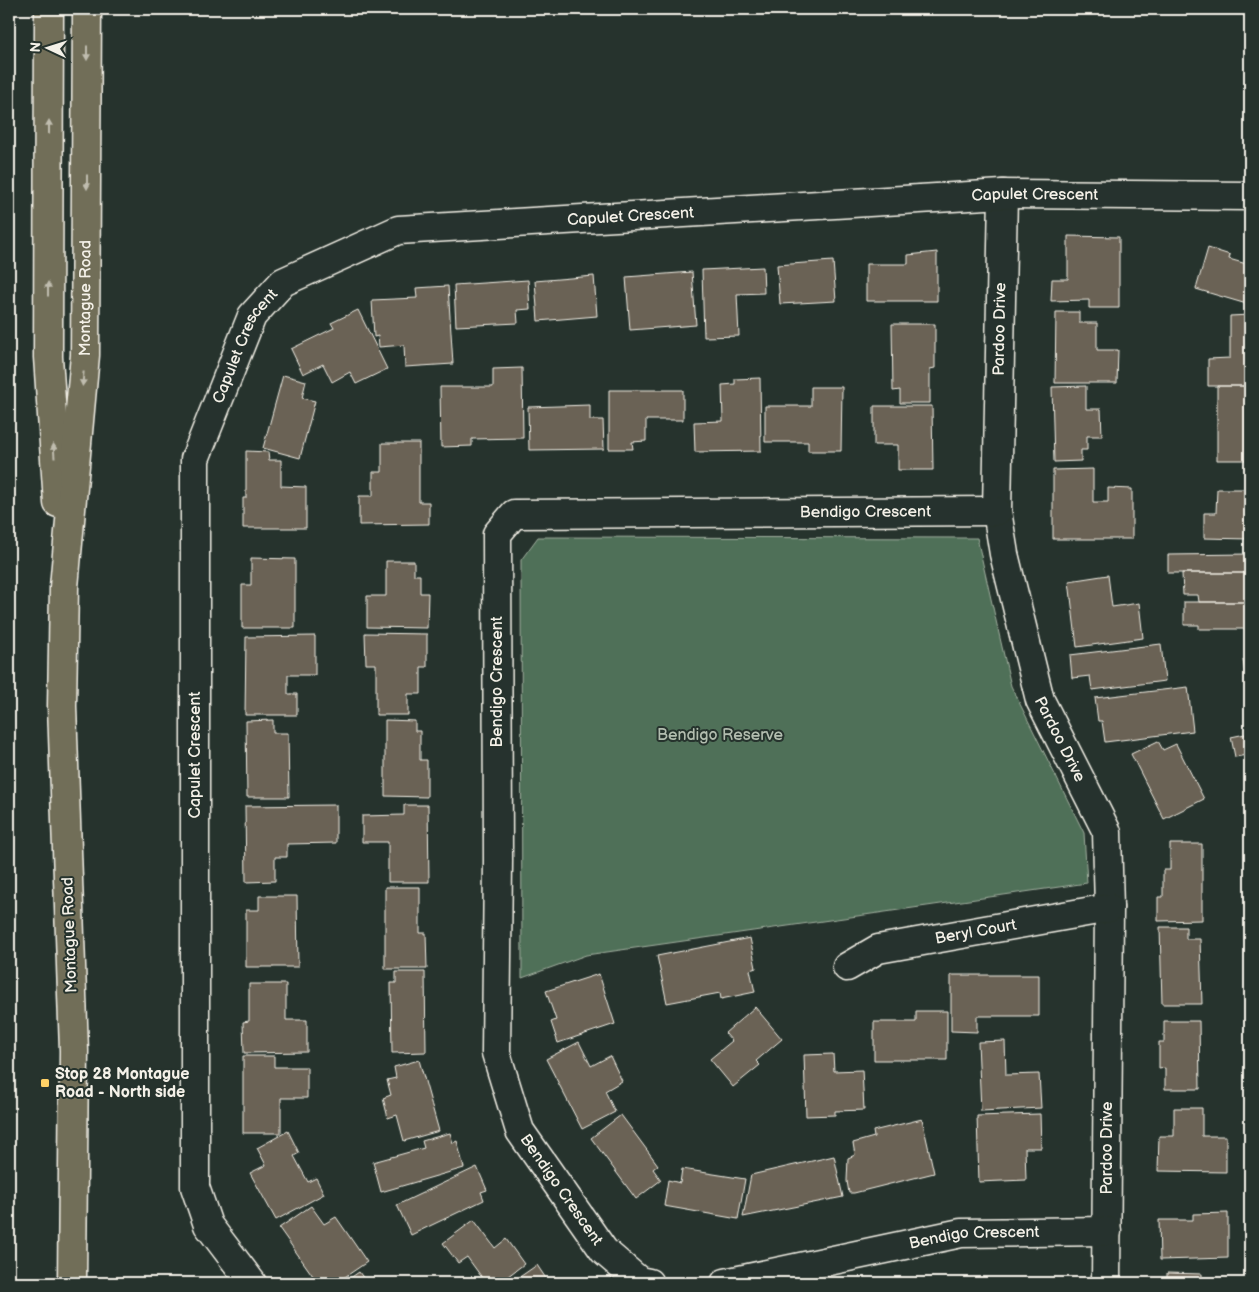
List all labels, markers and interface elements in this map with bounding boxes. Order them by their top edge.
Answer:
north arrow [22,22,72,72]
text: N [27,41,44,53]
one-way arrow [83,46,91,62]
one-way arrow [45,118,53,134]
one-way arrow [82,174,90,190]
street label: Capulet Crescent [971,184,1098,205]
street label: Capulet Crescent [567,203,694,229]
street label: Montague Road [75,240,95,356]
one-way arrow [44,281,52,297]
street label: Pardoo Drive [990,282,1010,376]
street label: Capulet Crescent [209,285,282,406]
one-way arrow [79,371,87,387]
one-way arrow [50,443,58,459]
street label: Bendigo Crescent [800,502,931,522]
street label: Bendigo Crescent [488,616,507,748]
street label: Capulet Crescent [186,692,205,818]
street label: Pardoo Drive [1030,693,1090,786]
park label: Bendigo Reserve [657,726,784,745]
street label: Montague Road [58,877,82,993]
street label: Beryl Court [933,915,1018,948]
place label: Stop 28 Montague Road - North side [55,1065,189,1102]
marker: Stop 28 Montague Road - North side [39,1077,51,1089]
street label: Pardoo Drive [1098,1101,1117,1195]
street label: Bendigo Crescent [516,1131,606,1249]
street label: Bendigo Crescent [907,1222,1040,1253]

